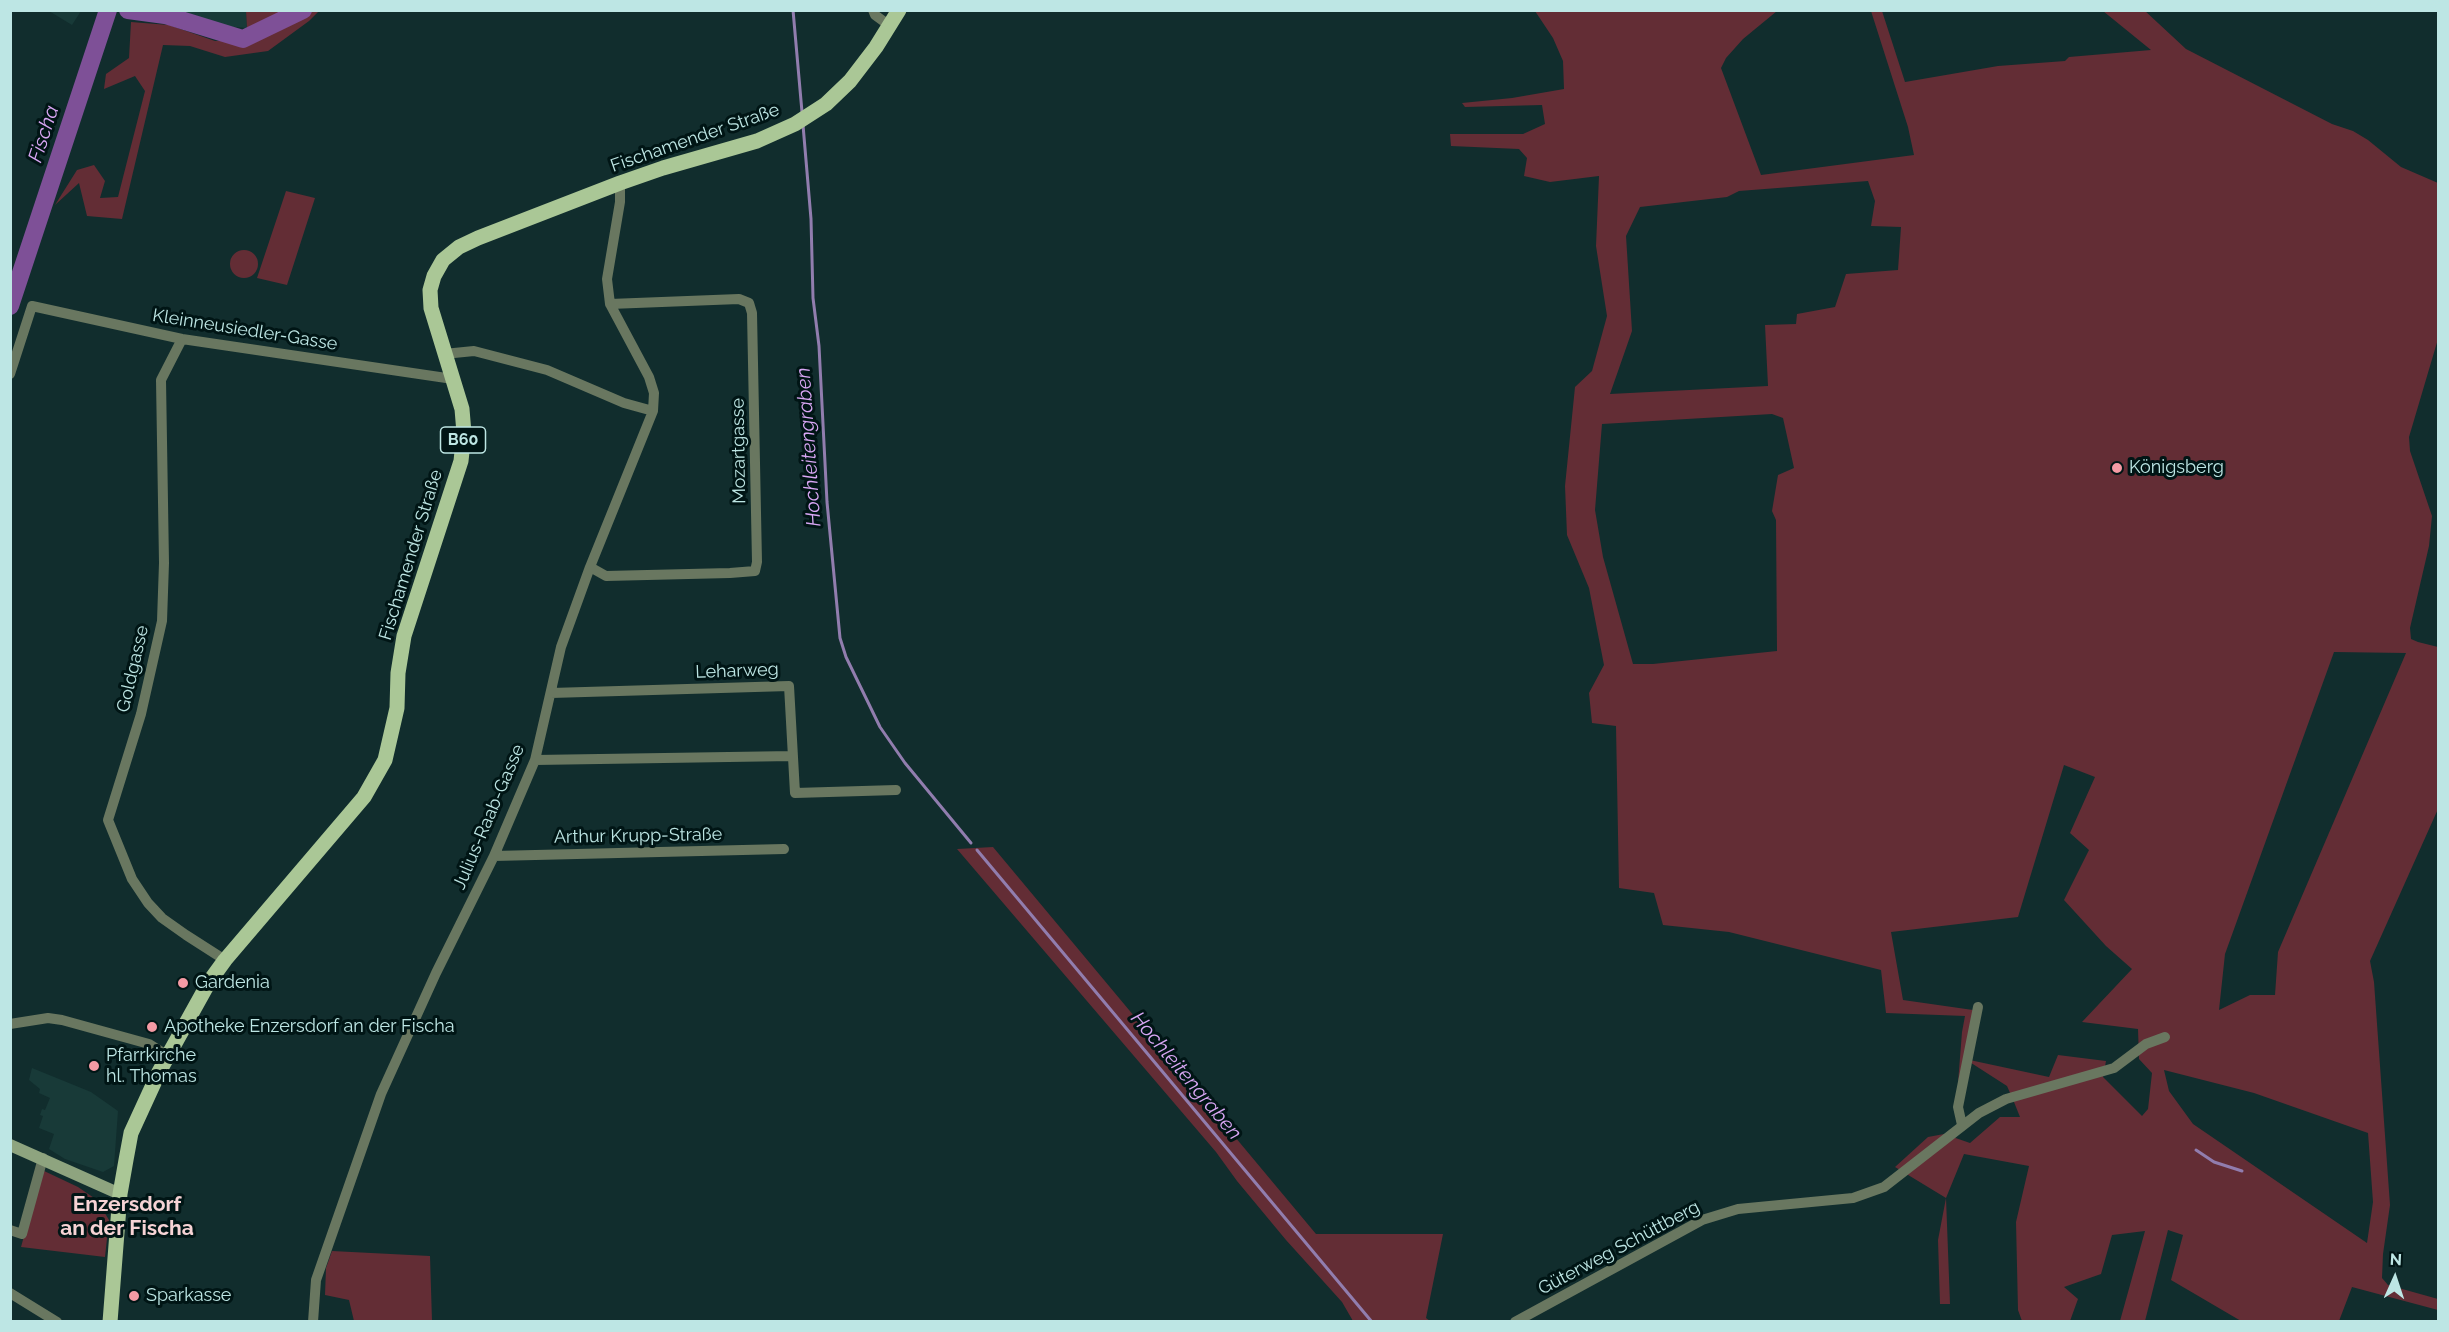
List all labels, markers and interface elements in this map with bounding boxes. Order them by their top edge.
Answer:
street label: Fischamender Straße [608,99,782,177]
water label: Fischa [24,102,64,166]
street label: Kleinneusiedler-Gasse [151,305,339,355]
water label: Hochleitengraben [791,367,827,527]
street label: Mozartgasse [727,398,751,504]
road number: B60 [440,427,486,453]
place label: Königsberg [2129,457,2224,479]
marker: Königsberg [2110,461,2124,475]
street label: Fischamender Straße [375,467,447,643]
street label: Goldgasse [113,623,153,715]
street label: Leharweg [695,659,779,683]
street label: Julius-Raab-Gasse [449,741,529,893]
street label: Arthur Krupp-Straße [554,824,722,848]
place label: Gardenia [195,972,270,994]
marker: Gardenia [176,976,190,990]
water label: Hochleitengraben [1126,1007,1246,1145]
place label: Apotheke Enzersdorf an der Fischa [164,1016,454,1038]
marker: Apotheke Enzersdorf an der Fischa [145,1020,159,1034]
place label: Pfarrkirche hl. Thomas [106,1045,197,1088]
marker: Pfarrkirche hl. Thomas [87,1059,101,1073]
district label: Enzersdorf an der Fischa [60,1192,194,1242]
street label: Güterweg Schüttberg [1535,1196,1703,1300]
north arrow [2365,1248,2425,1308]
text: N [2389,1250,2403,1269]
place label: Sparkasse [146,1285,231,1307]
marker: Sparkasse [127,1289,141,1303]

